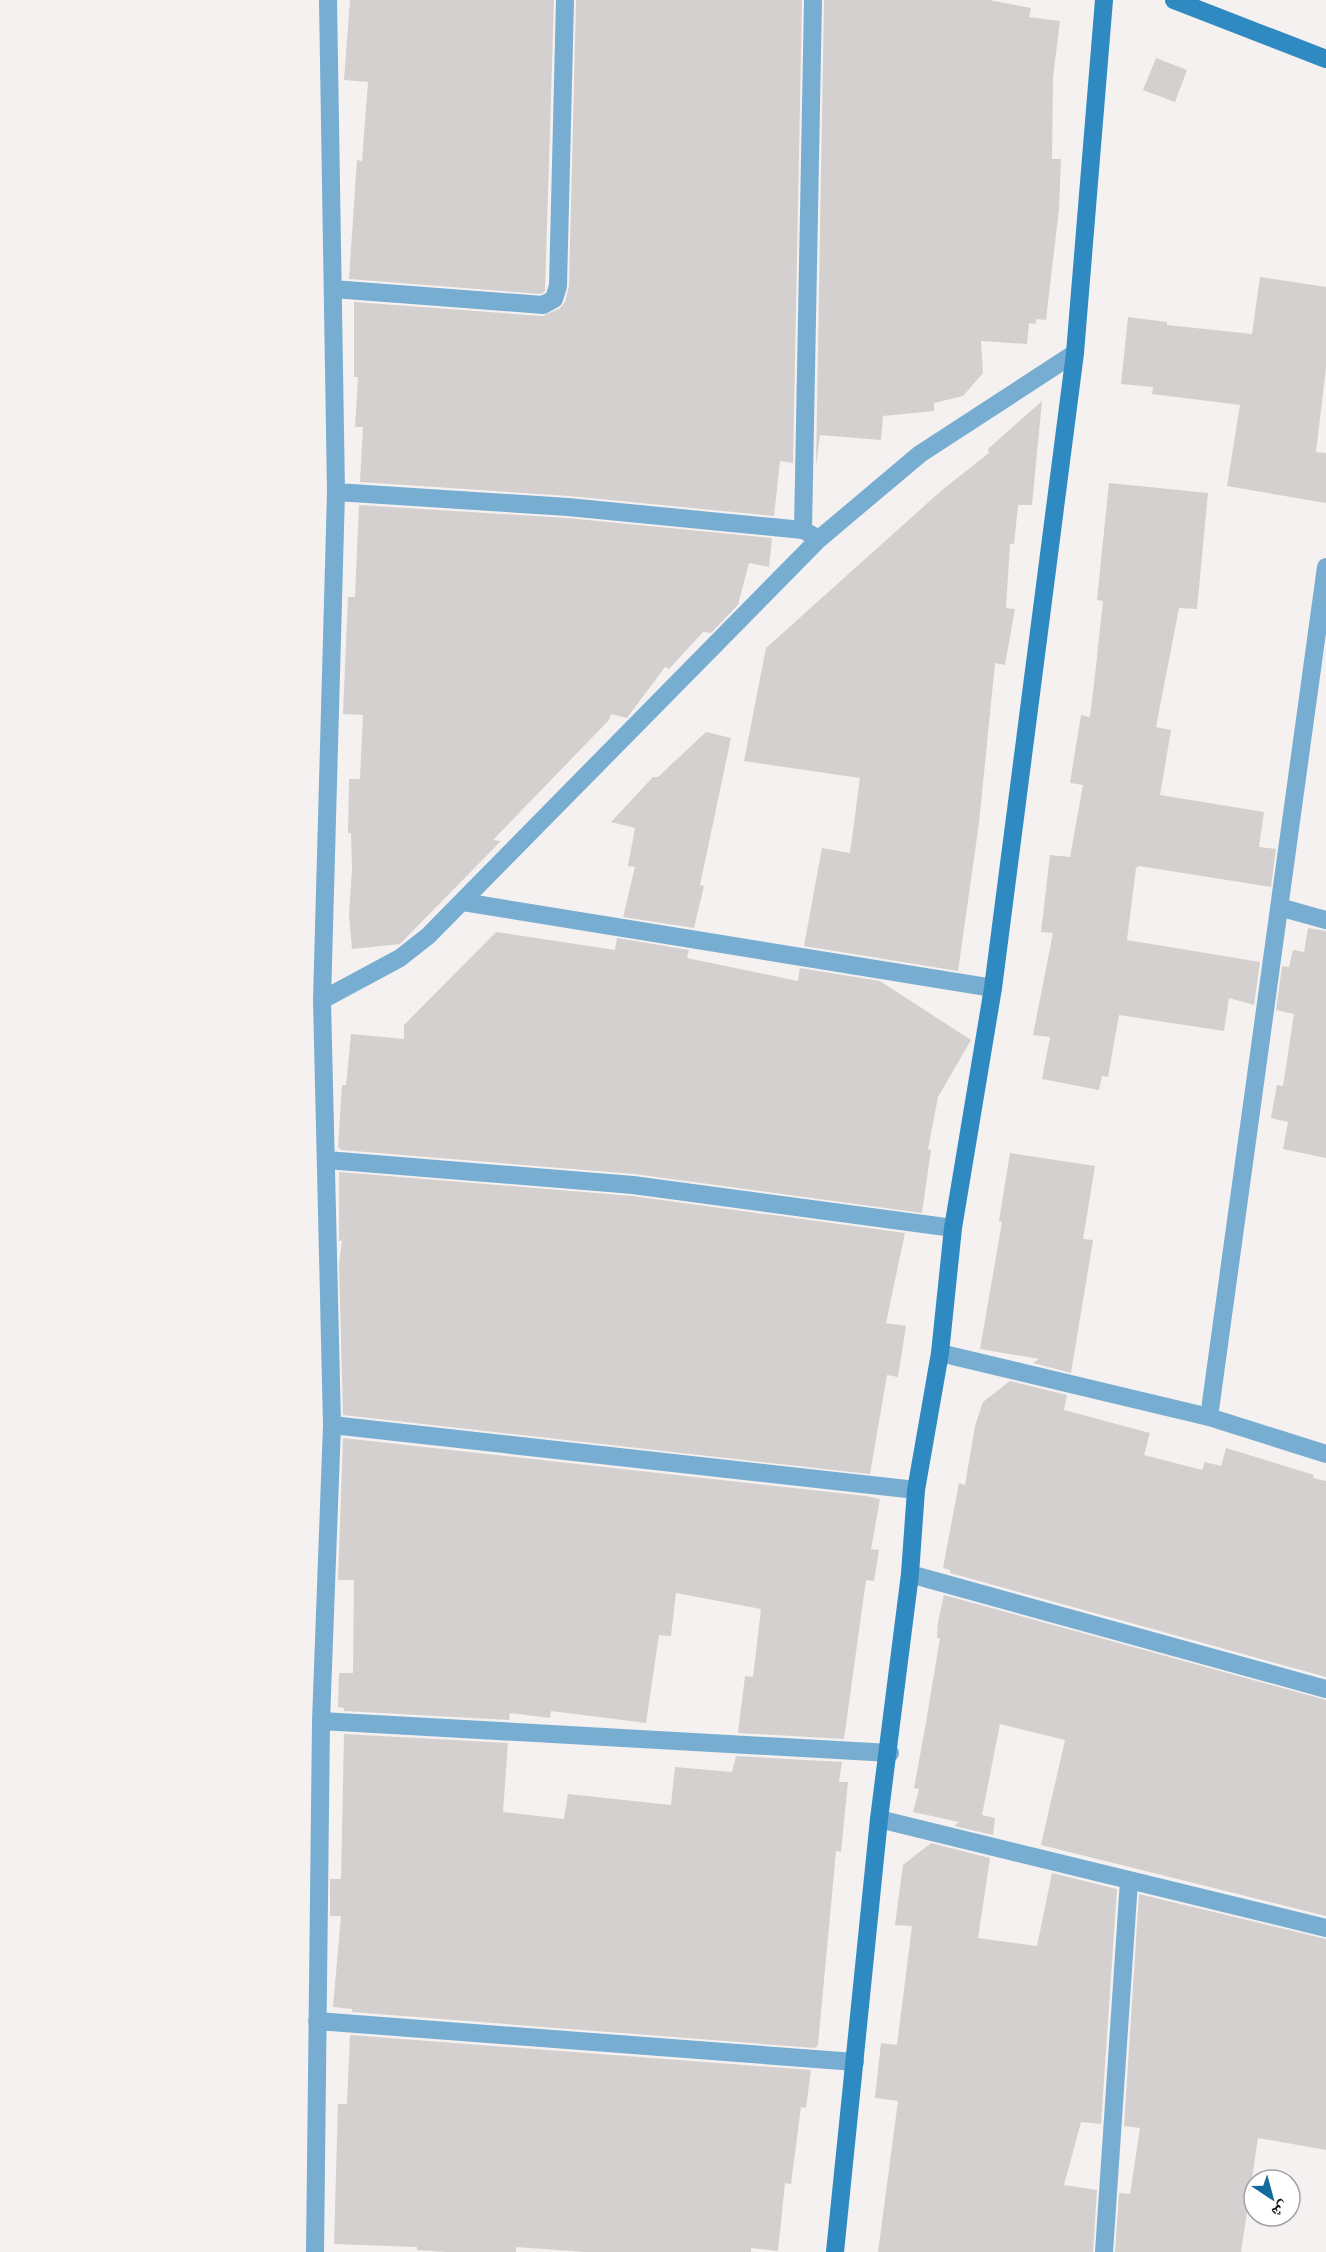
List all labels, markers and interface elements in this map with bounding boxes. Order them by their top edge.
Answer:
north arrow [1242,2168,1302,2228]
text: ش [1268,2197,1293,2222]

